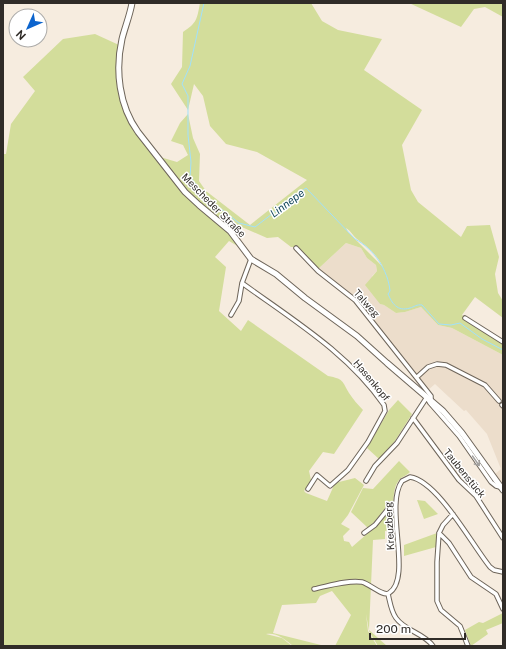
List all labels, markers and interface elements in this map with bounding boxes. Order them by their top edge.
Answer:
north arrow [8,8,48,48]
text: N [14,28,28,42]
street label: Mescheder Straße [180,171,249,240]
water label: Linnepe [268,186,306,220]
street label: Talweg [351,287,383,319]
street label: Hasenkopf [351,357,393,403]
street label: Taubenstück [442,446,489,500]
one-way arrow [472,455,480,466]
street label: Kreuzberg [382,501,396,551]
scale bar [370,615,465,641]
text: 200 m [376,622,411,636]

